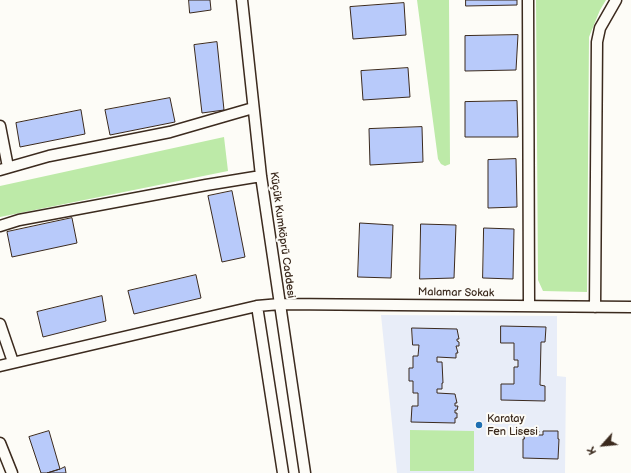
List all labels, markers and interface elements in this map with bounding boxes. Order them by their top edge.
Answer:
street label: Küçük Kumköprü Caddesi [267,171,297,299]
street label: Malamar Sokak [418,286,494,300]
place label: Karatay Fen Lisesi [487,412,538,438]
marker: Karatay Fen Lisesi [474,420,484,430]
north arrow [583,425,623,465]
text: K [584,444,599,457]

